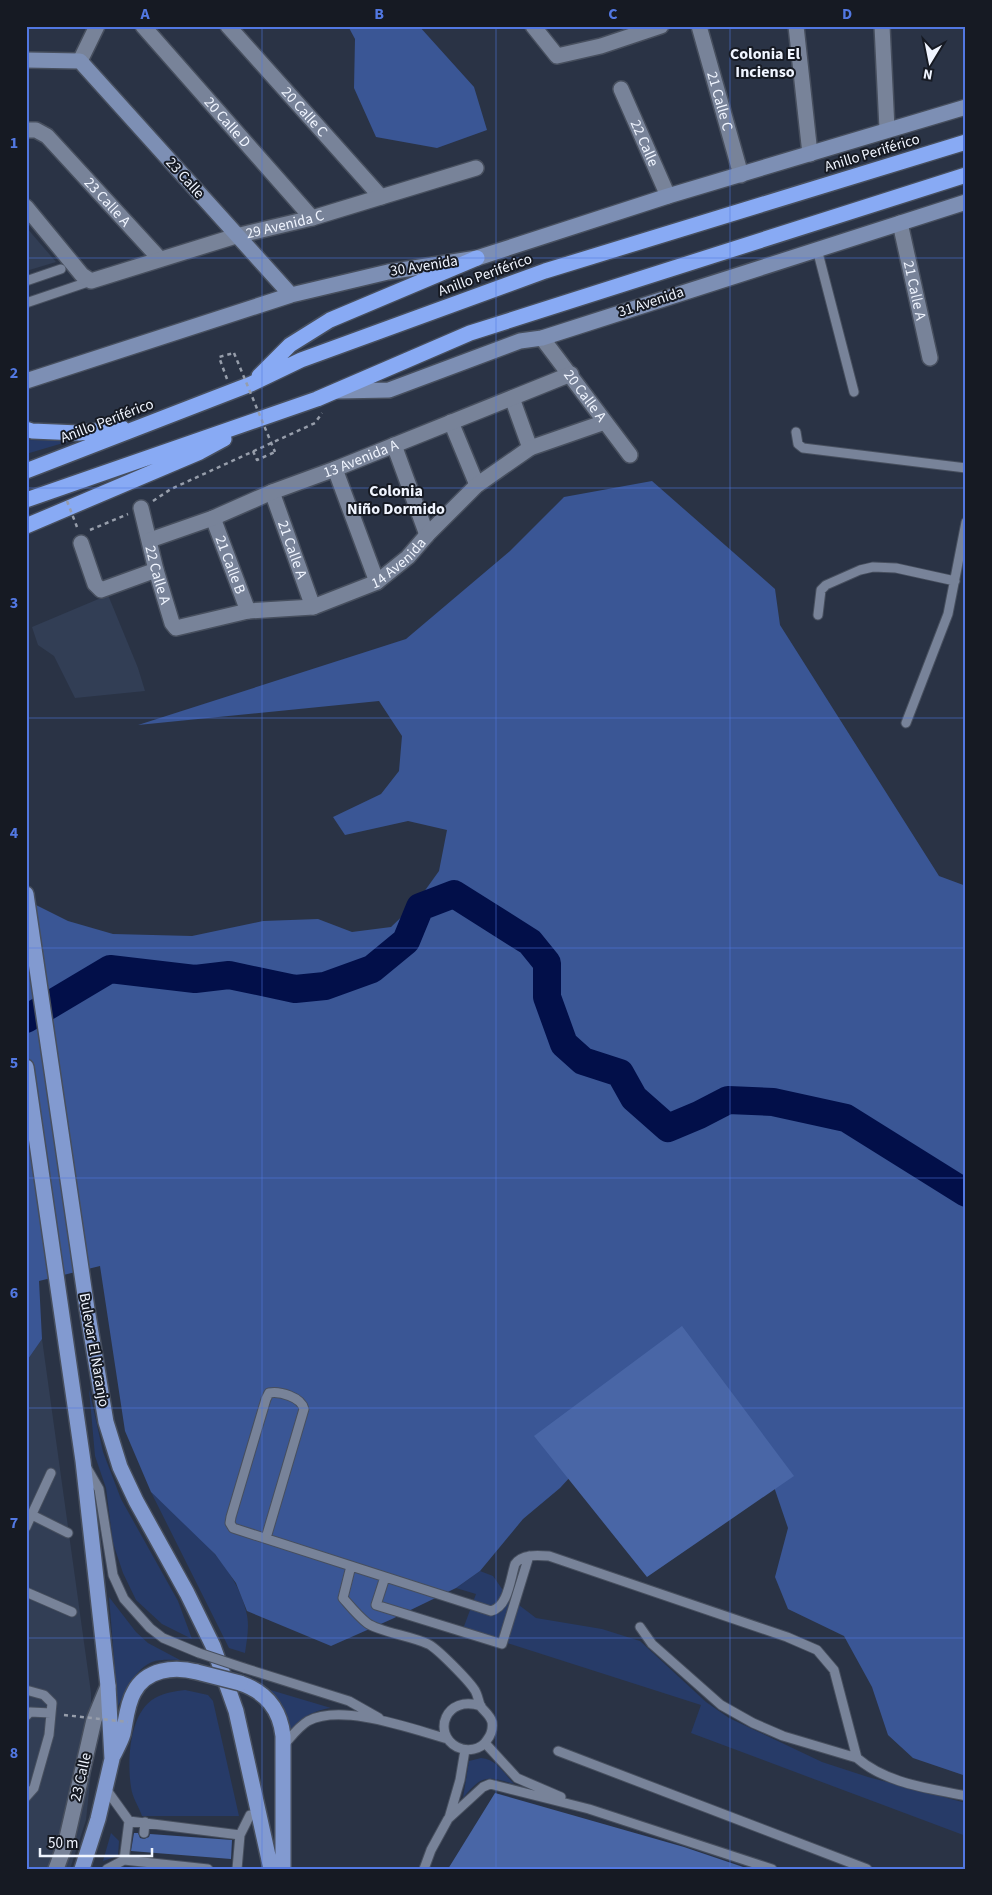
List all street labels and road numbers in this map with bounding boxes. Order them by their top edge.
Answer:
street label: 21 Calle C [702,69,739,134]
street label: 20 Calle C [277,82,333,142]
street label: 20 Calle D [199,92,256,152]
street label: 22 Calle [625,116,664,170]
street label: Anillo Periférico [822,129,922,177]
street label: 23 Calle [161,153,209,203]
street label: 23 Calle A [79,173,136,232]
street label: 29 Avenida C [244,204,327,244]
street label: Anillo Periférico [435,248,535,302]
street label: 30 Avenida [389,250,459,282]
street label: 21 Calle A [898,259,932,323]
street label: 31 Avenida [615,281,687,323]
street label: 20 Calle A [559,365,612,427]
street label: Anillo Periférico [57,394,157,448]
street label: 13 Avenida A [320,434,402,483]
street label: 21 Calle A [272,517,313,582]
street label: 21 Calle B [210,533,251,597]
street label: 14 Avenida [368,533,431,594]
street label: 22 Calle A [140,543,177,608]
street label: Bulevar El Naranjo [74,1291,114,1409]
street label: 23 Calle [65,1751,97,1803]

